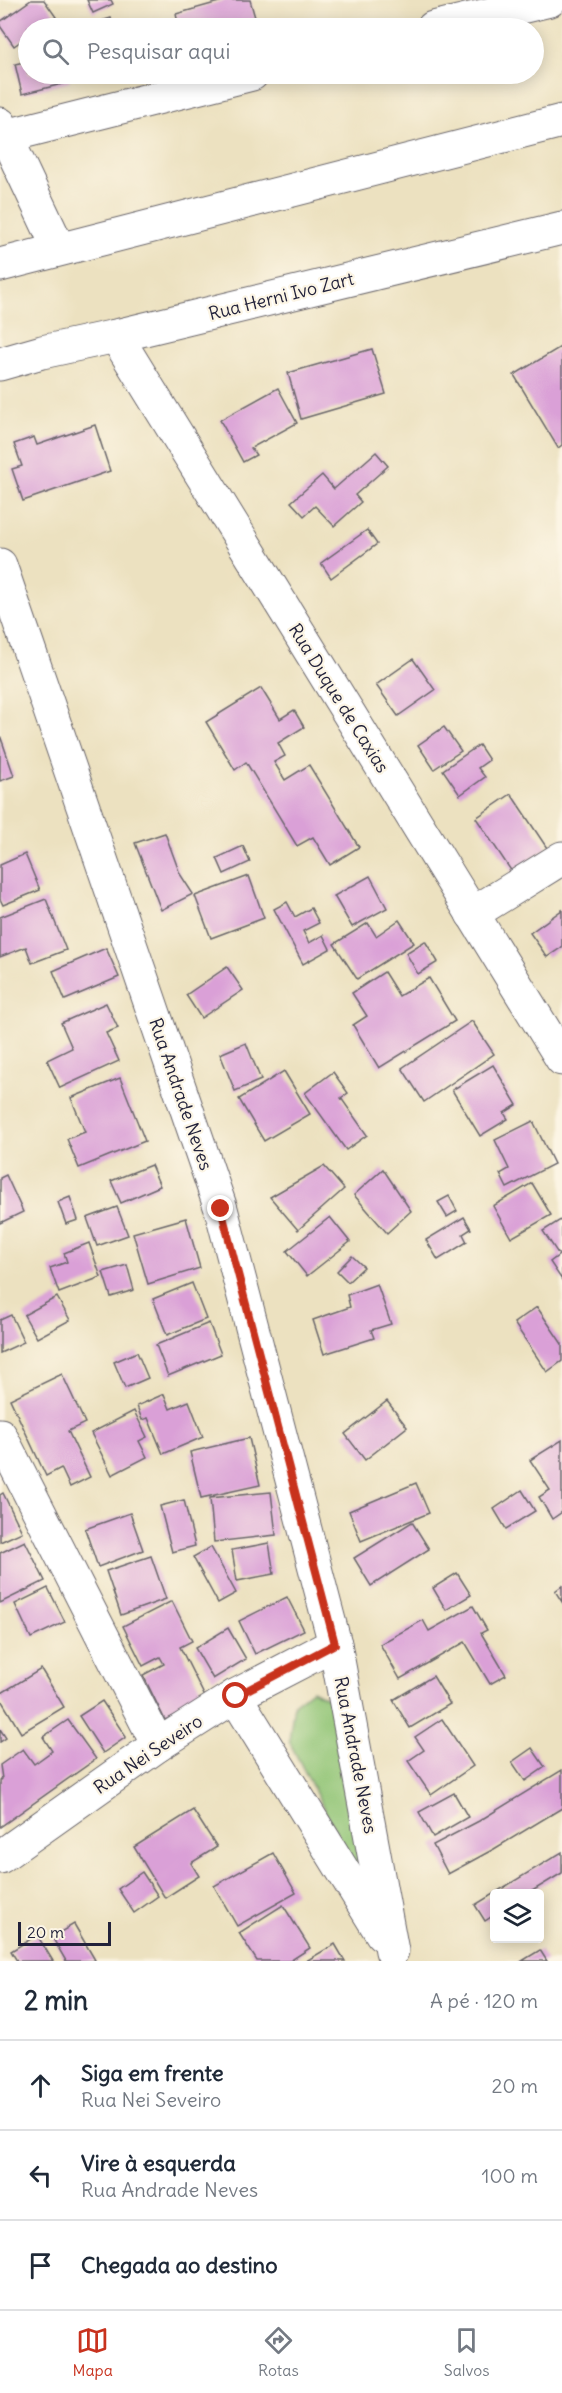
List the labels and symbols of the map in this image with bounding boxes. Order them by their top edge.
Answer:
street label: Rua Herni Ivo Zart [206,267,356,325]
street label: Rua Duque de Caxias [284,619,394,777]
street label: Rua Andrade Neves [144,1015,218,1173]
route end [207,1195,233,1221]
street label: Rua Andrade Neves [330,1675,382,1835]
route start [222,1682,248,1708]
street label: Rua Nei Seveiro [89,1709,207,1799]
scale bar [18,1919,111,1946]

